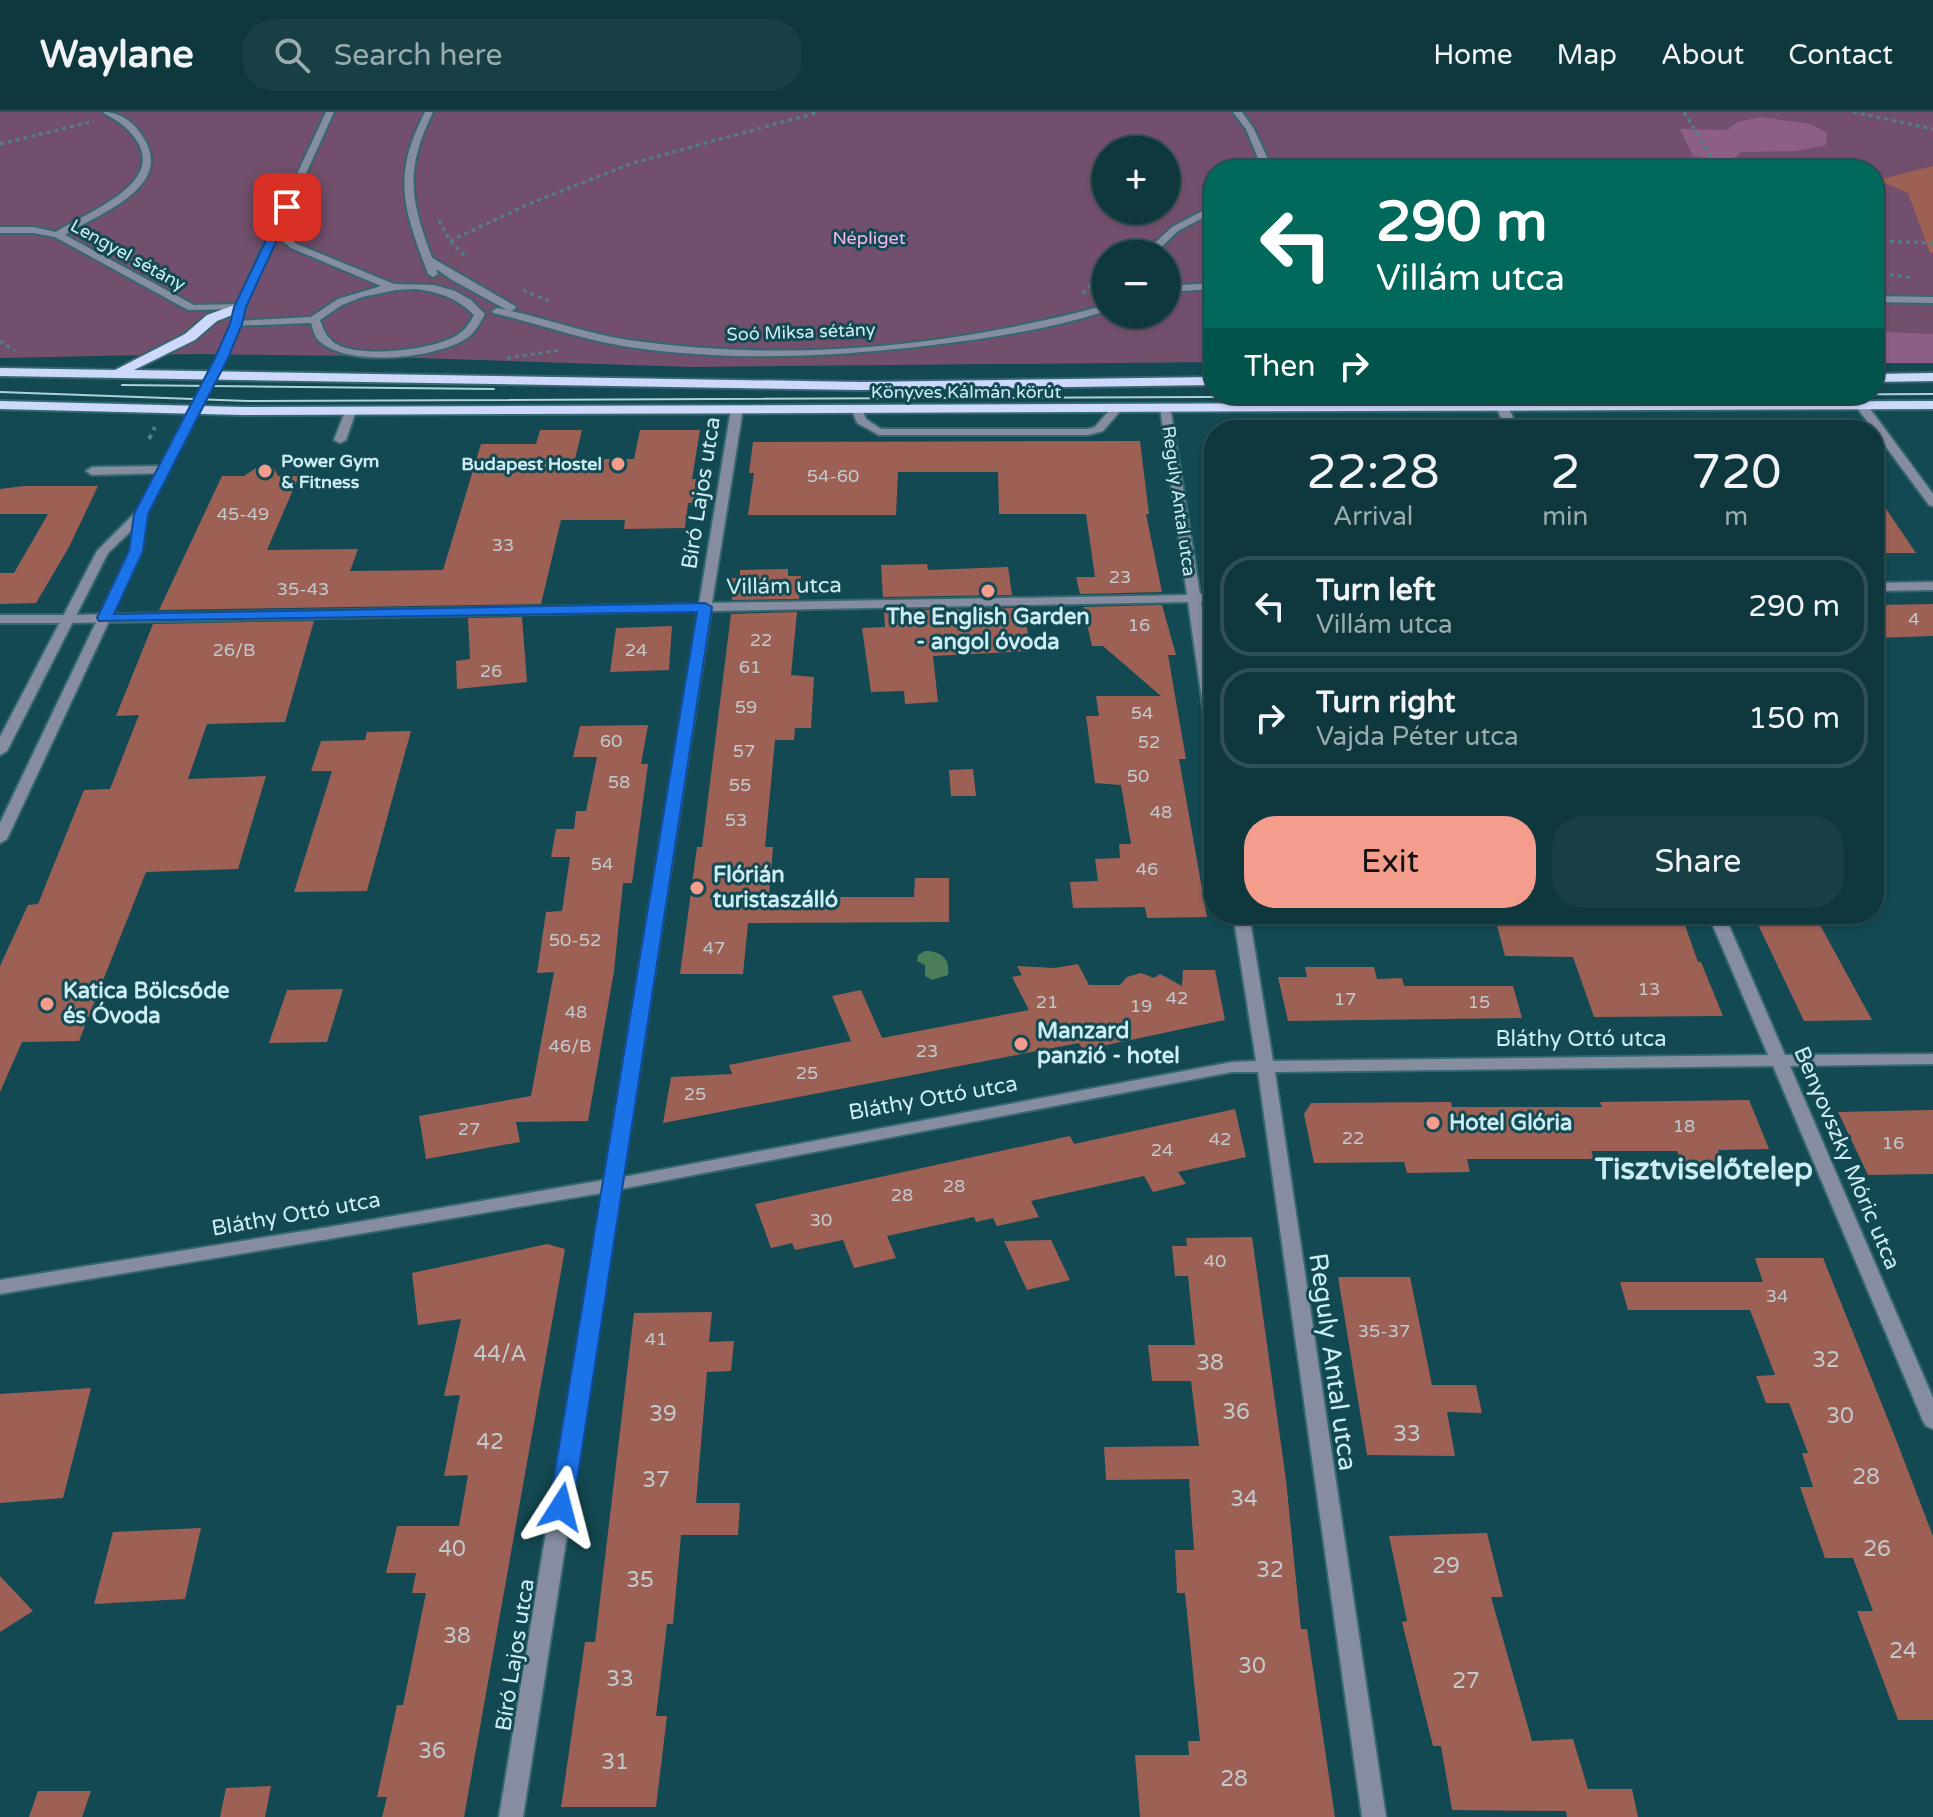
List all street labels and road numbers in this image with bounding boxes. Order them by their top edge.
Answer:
street label: Lengyel sétány [67,214,190,296]
street label: Soó Miksa sétány [726,318,876,346]
street label: Könyves Kálmán körút [871,381,1061,403]
street label: Bíró Lajos utca [676,415,726,571]
street label: Reguly Antal utca [1158,424,1200,578]
street label: Villám utca [726,572,842,600]
street label: Bláthy Ottó utca [1495,1026,1667,1052]
street label: Benyovszky Móric utca [1788,1043,1906,1273]
street label: Bláthy Ottó utca [846,1070,1020,1126]
street label: Bláthy Ottó utca [209,1186,383,1242]
street label: Reguly Antal utca [1302,1251,1364,1473]
street label: Bíró Lajos utca [490,1577,540,1733]

